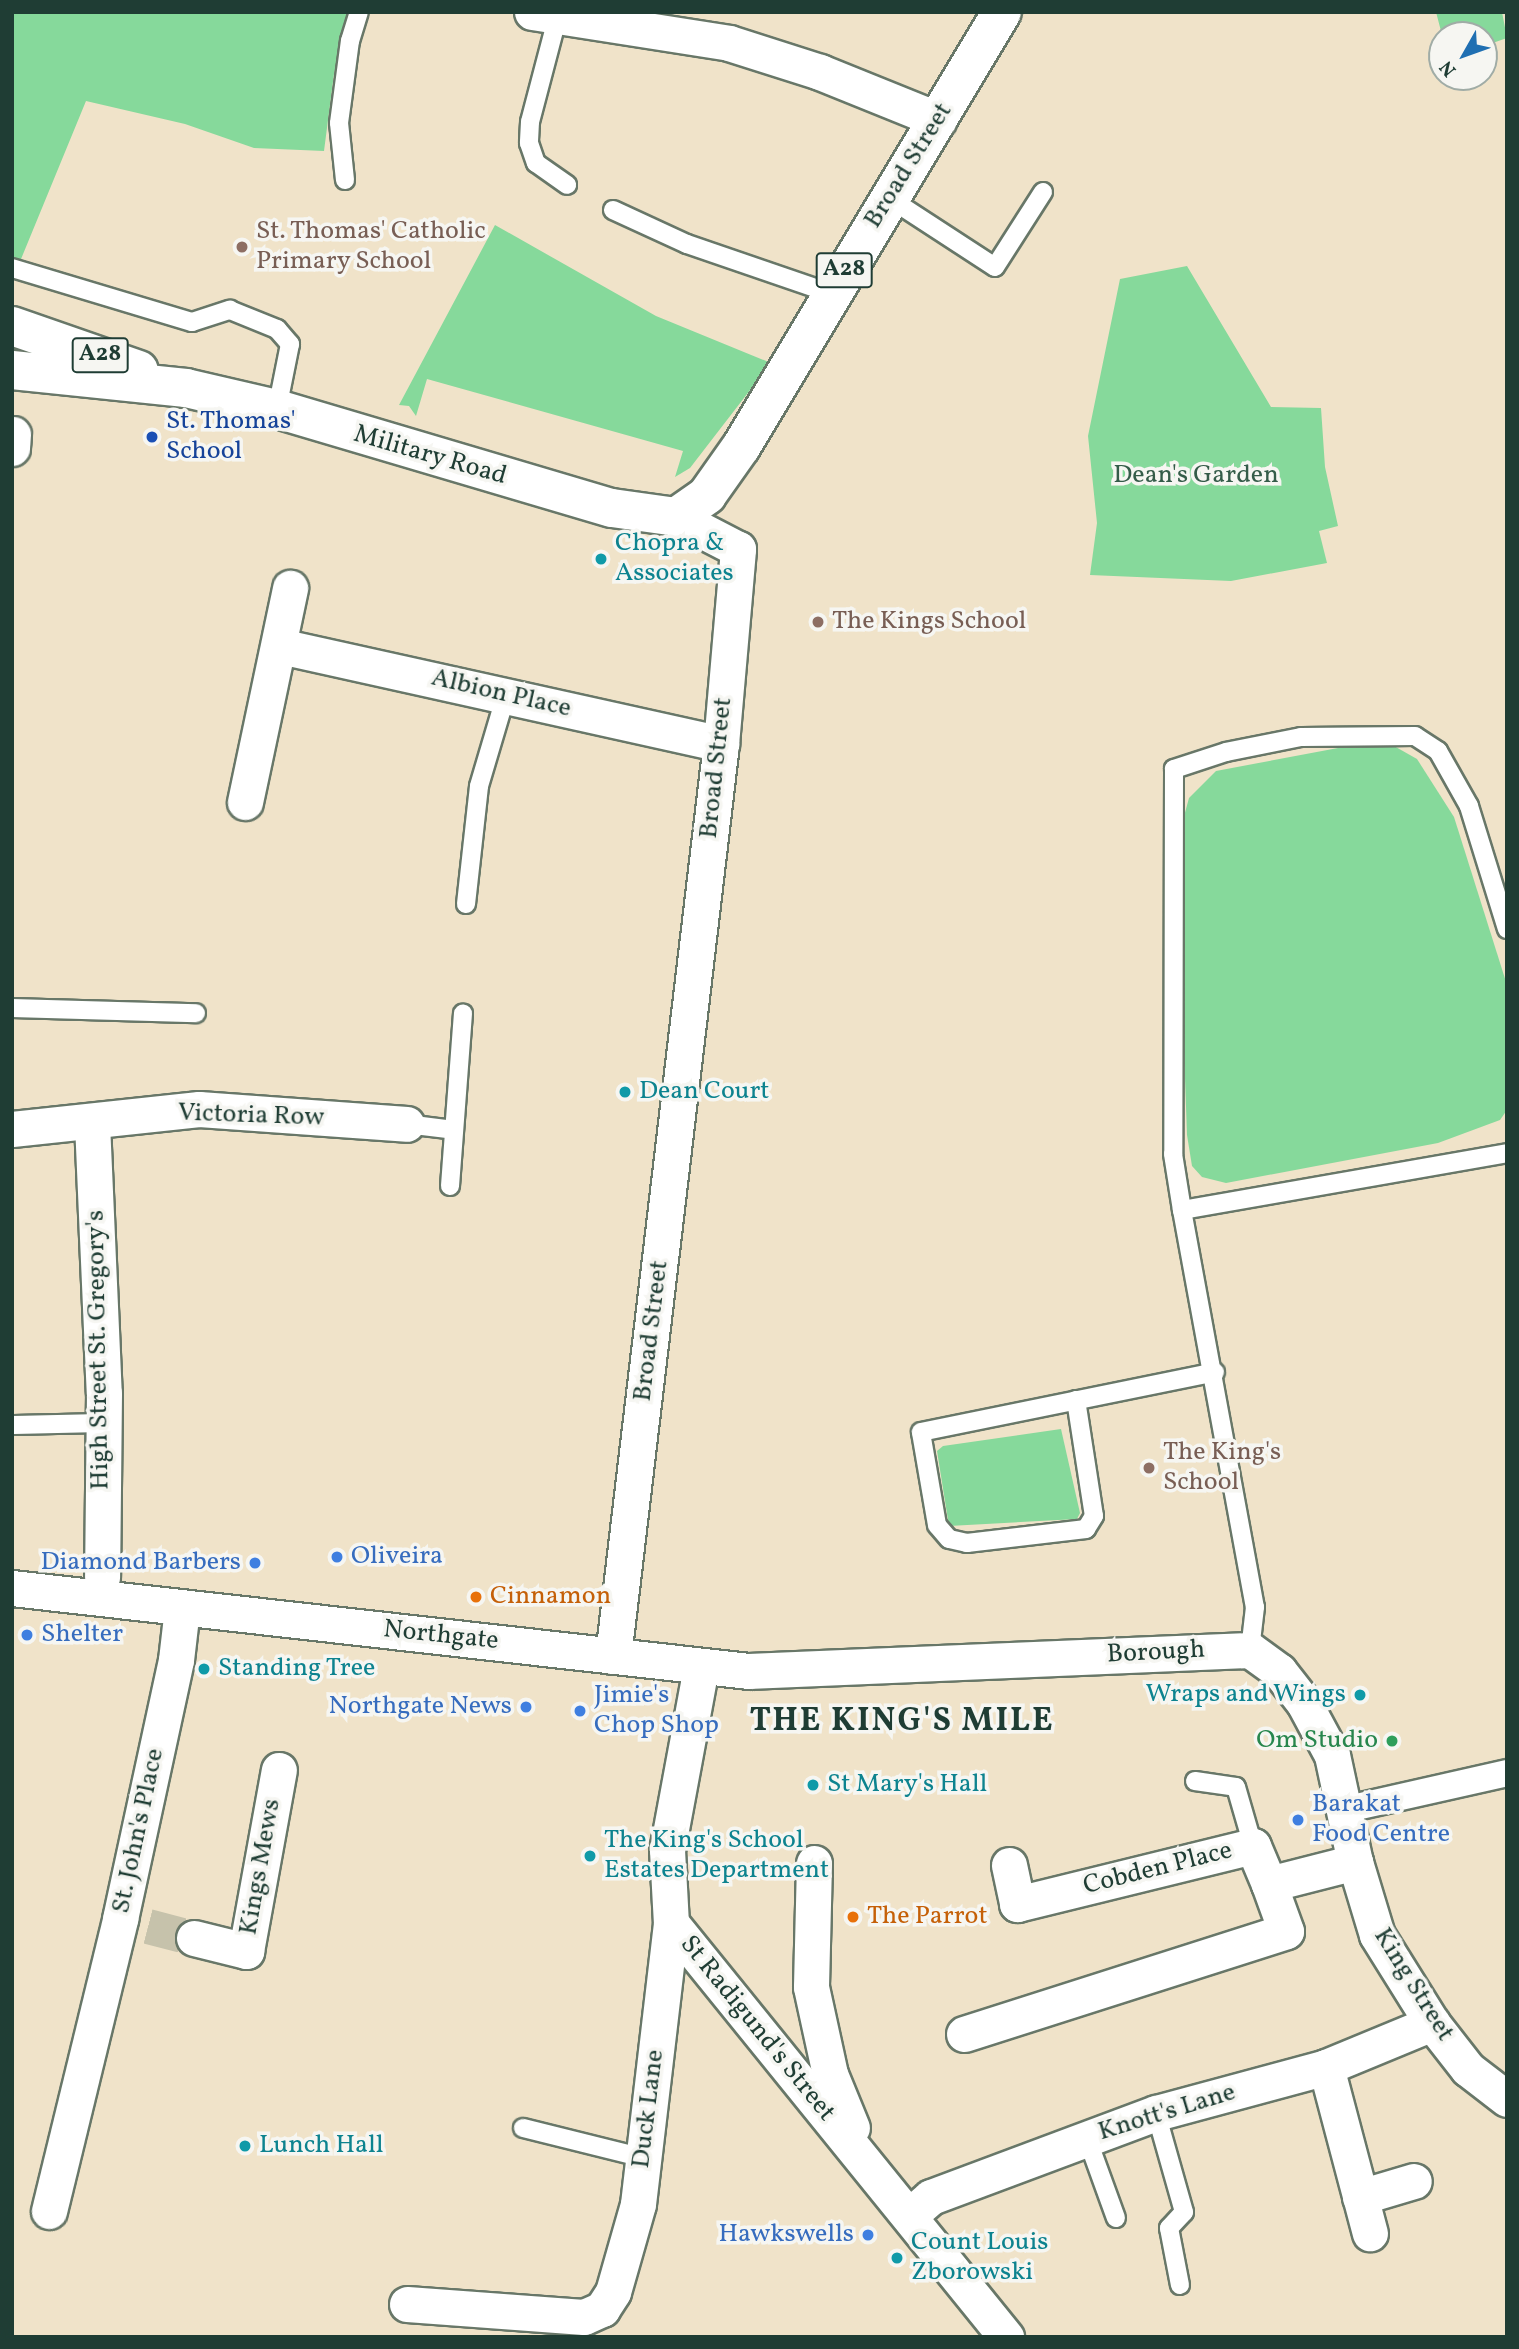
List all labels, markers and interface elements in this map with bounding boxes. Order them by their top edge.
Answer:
north arrow [1428,21,1498,91]
text: N [1434,55,1463,82]
street label: Broad Street [858,98,960,234]
place label: St. Thomas' Catholic Primary School [256,216,487,278]
marker: St. Thomas' Catholic Primary School [234,239,250,255]
road number: A28 [814,249,874,290]
road number: A28 [70,334,130,376]
place label: St. Thomas' School [166,406,297,467]
street label: Military Road [349,419,511,493]
marker: St. Thomas' School [144,429,160,445]
park label: Dean's Garden [1113,460,1279,492]
place label: Chopra & Associates [615,528,734,590]
marker: Chopra & Associates [593,551,609,567]
place label: The Kings School [832,606,1026,638]
marker: The Kings School [810,614,826,630]
street label: Albion Place [428,663,574,725]
street label: Broad Street [694,696,740,840]
place label: Dean Court [639,1076,769,1108]
marker: Dean Court [617,1084,633,1100]
street label: Victoria Row [177,1098,325,1134]
street label: High Street St. Gregory's [81,1210,117,1490]
street label: Broad Street [628,1259,676,1403]
place label: The King's School [1163,1437,1281,1498]
marker: The King's School [1141,1460,1157,1476]
place label: Oliveira [351,1541,443,1573]
place label: Diamond Barbers [40,1547,241,1579]
marker: Oliveira [329,1549,345,1565]
marker: Diamond Barbers [247,1555,263,1571]
place label: Cinnamon [490,1581,611,1613]
marker: Cinnamon [468,1589,484,1605]
street label: Northgate [382,1614,500,1658]
place label: Shelter [41,1619,123,1651]
marker: Shelter [19,1627,35,1643]
street label: Borough [1106,1635,1206,1671]
place label: Standing Tree [218,1653,376,1685]
marker: Standing Tree [196,1661,212,1677]
place label: Wraps and Wings [1145,1679,1346,1711]
place label: Jimie's Chop Shop [594,1680,719,1742]
marker: Wraps and Wings [1352,1687,1368,1703]
place label: Northgate News [329,1691,512,1723]
marker: Northgate News [518,1699,534,1715]
marker: Jimie's Chop Shop [572,1703,588,1719]
district label: THE KING'S MILE [751,1703,1053,1743]
place label: Om Studio [1256,1725,1378,1757]
marker: Om Studio [1384,1733,1400,1749]
street label: St. John's Place [106,1746,172,1916]
place label: St Mary's Hall [827,1769,987,1801]
marker: St Mary's Hall [805,1777,821,1793]
place label: Barakat Food Centre [1312,1789,1450,1850]
street label: Kings Mews [234,1797,288,1937]
marker: Barakat Food Centre [1290,1812,1306,1828]
place label: The King's School Estates Department [604,1825,829,1886]
street label: Cobden Place [1080,1835,1236,1903]
marker: The King's School Estates Department [582,1848,598,1864]
place label: The Parrot [867,1901,988,1933]
marker: The Parrot [845,1909,861,1925]
street label: King Street [1366,1923,1460,2047]
street label: St Radigund's Street [673,1930,841,2128]
street label: Duck Lane [626,2048,672,2170]
street label: Knott's Lane [1095,2077,1239,2149]
place label: Lunch Hall [259,2130,383,2162]
marker: Lunch Hall [237,2138,253,2154]
place label: Hawkswells [718,2219,854,2251]
marker: Hawkswells [860,2227,876,2243]
place label: Count Louis Zborowski [911,2227,1048,2288]
marker: Count Louis Zborowski [889,2250,905,2266]

